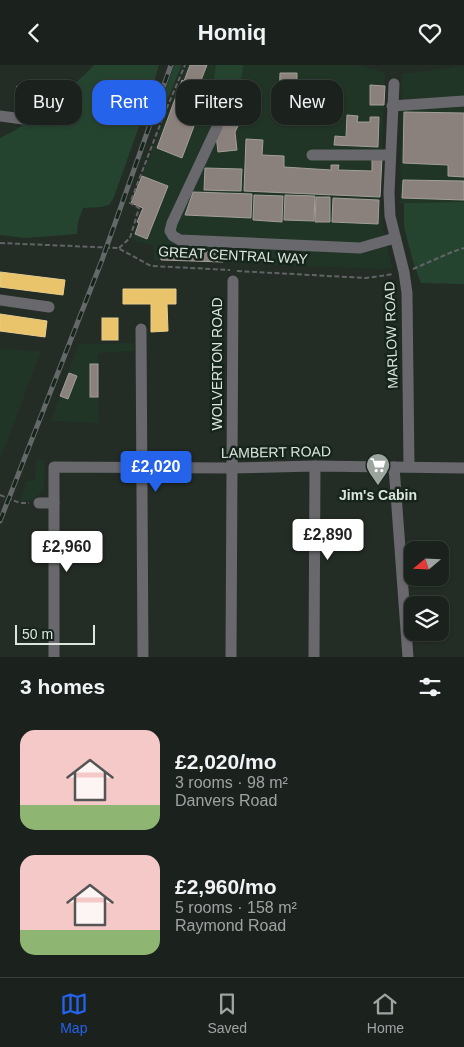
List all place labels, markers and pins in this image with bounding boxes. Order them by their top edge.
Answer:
pin: £2,020 [115,451,197,493]
supermarket icon: Jim's Cabin [365,452,391,486]
place label: Jim's Cabin [339,487,417,503]
pin: £2,890 [287,519,369,561]
pin: £2,960 [26,531,108,573]

